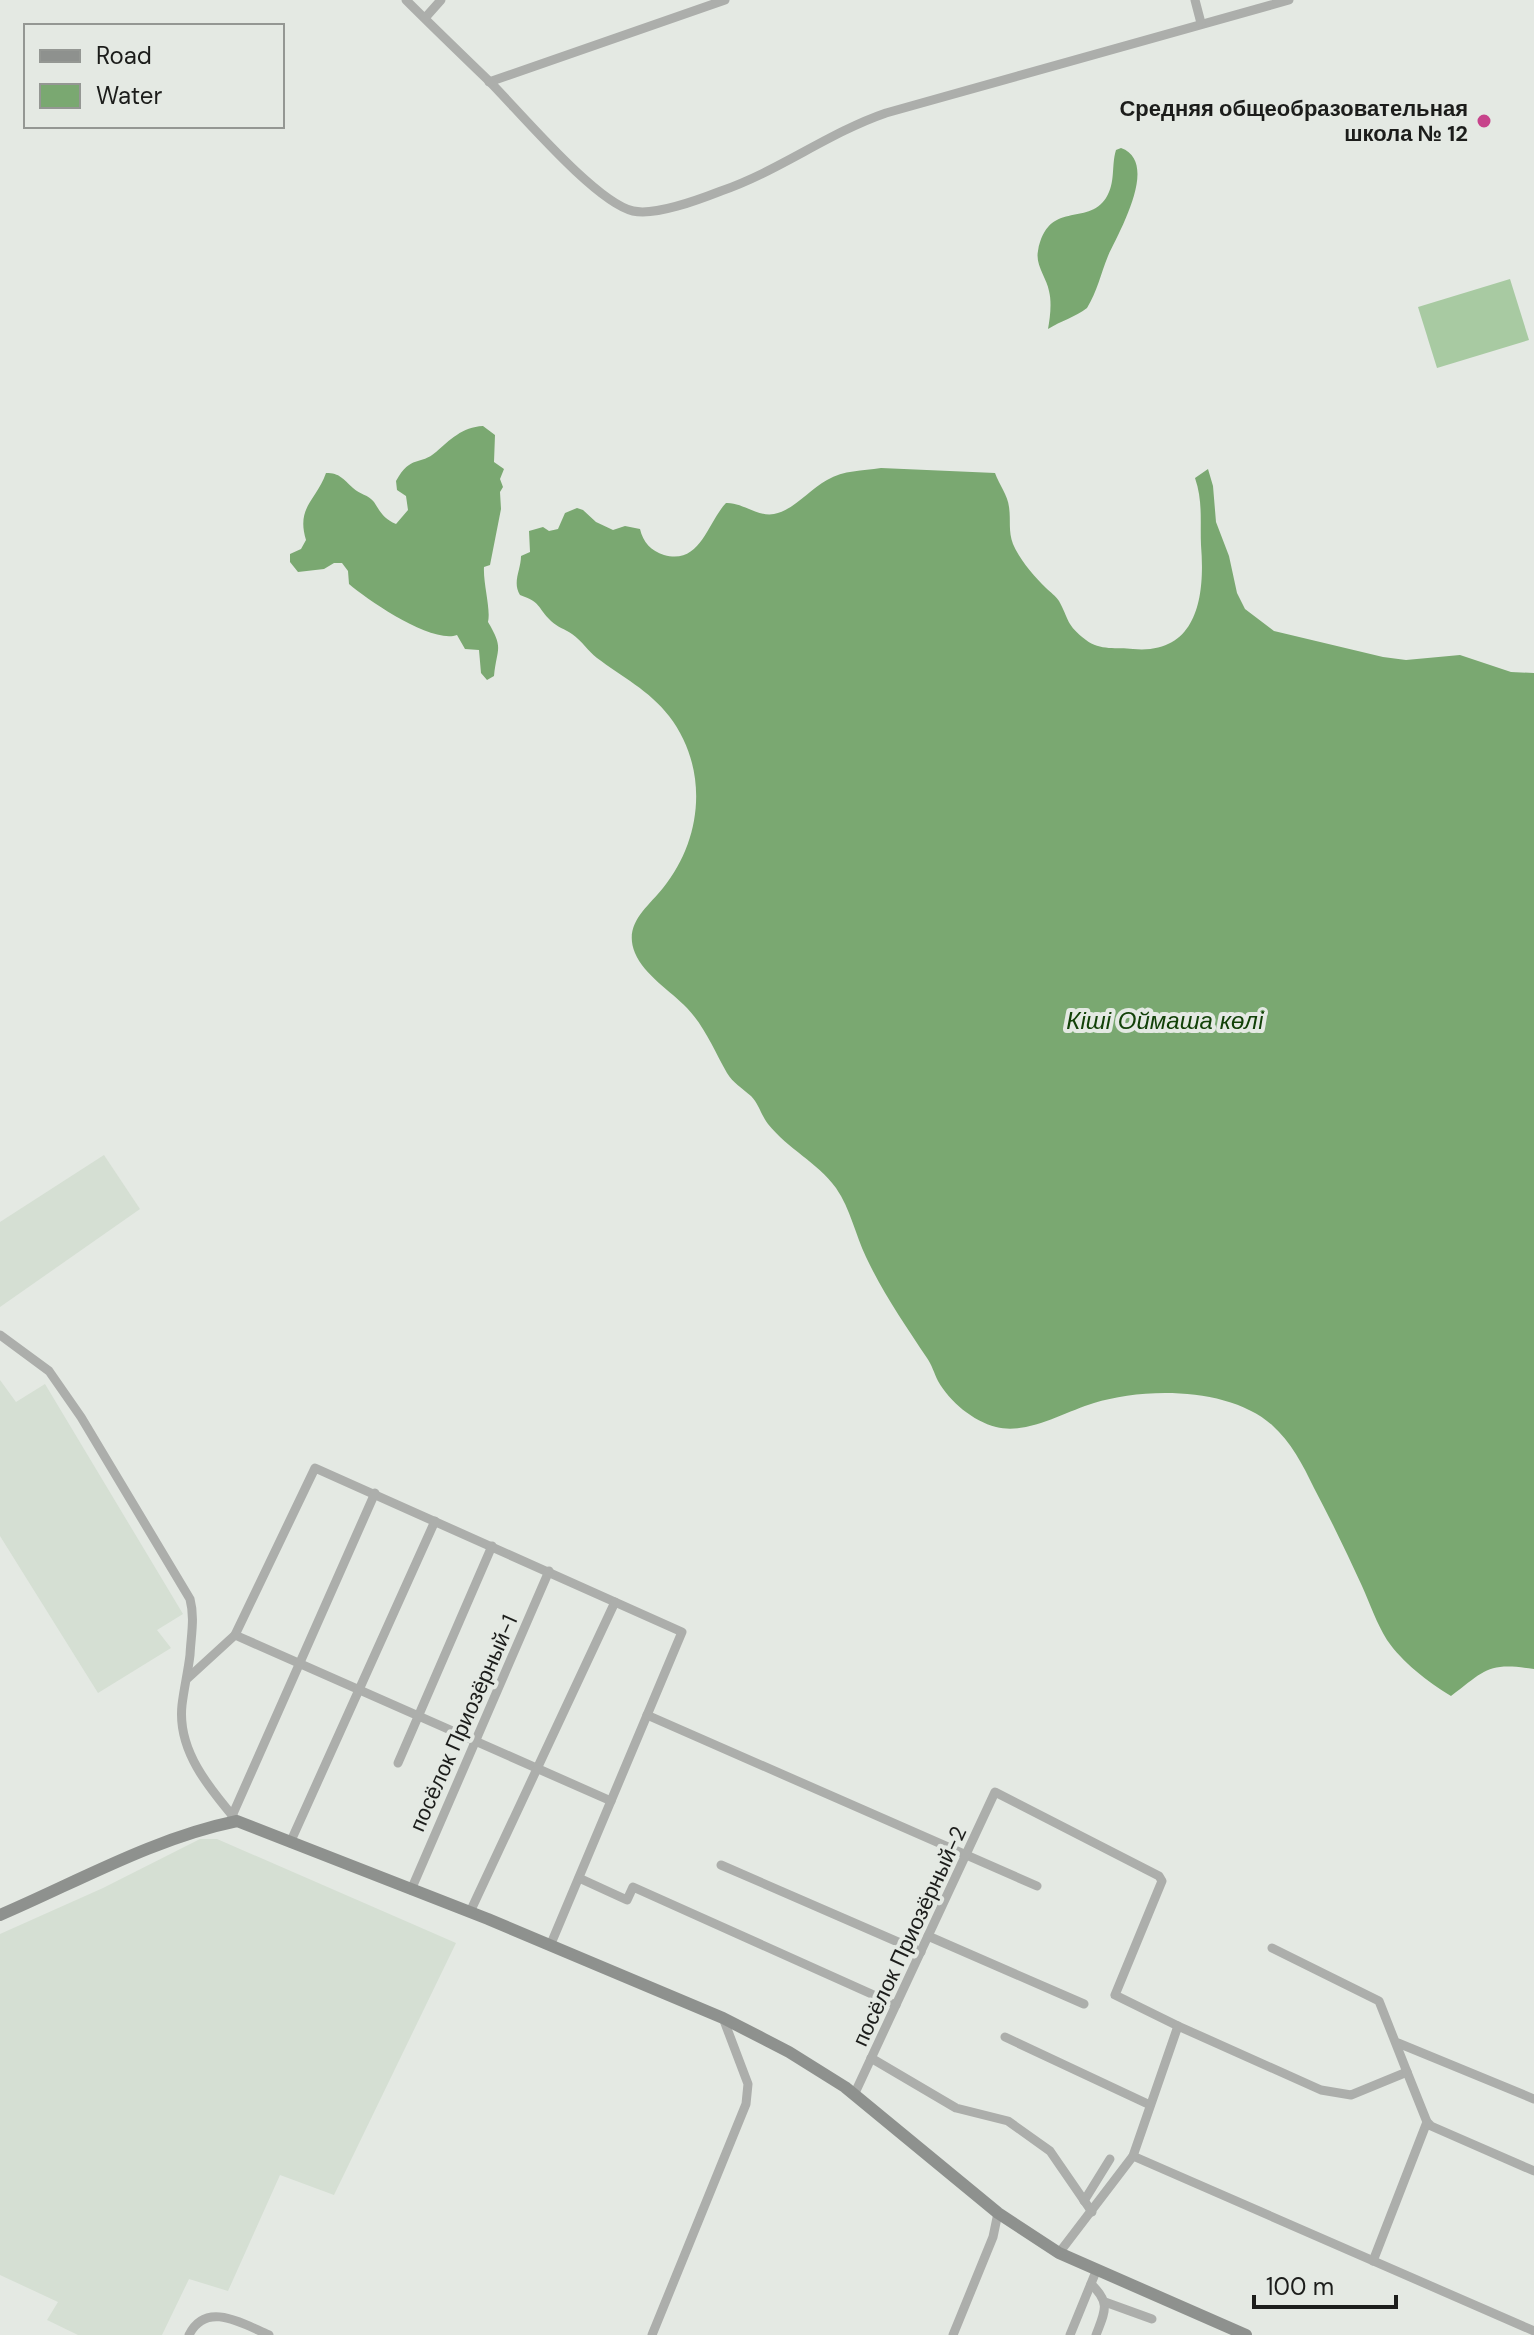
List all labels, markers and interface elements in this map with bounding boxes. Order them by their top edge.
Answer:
legend [24,24,284,128]
text: Road [96,40,152,71]
text: Water [96,80,162,111]
place label: Средняя общеобразовательная школа № 12 [1119,94,1468,148]
marker: Средняя общеобразовательная школа № 12 [1475,112,1493,130]
water label: Кіші Оймаша көлi [1066,1005,1265,1036]
street label: посёлок Приозёрный-1 [403,1610,524,1836]
street label: посёлок Приозёрный-2 [846,1821,973,2051]
scale bar [1254,2259,1396,2309]
text: 100 m [1266,2271,1334,2302]

